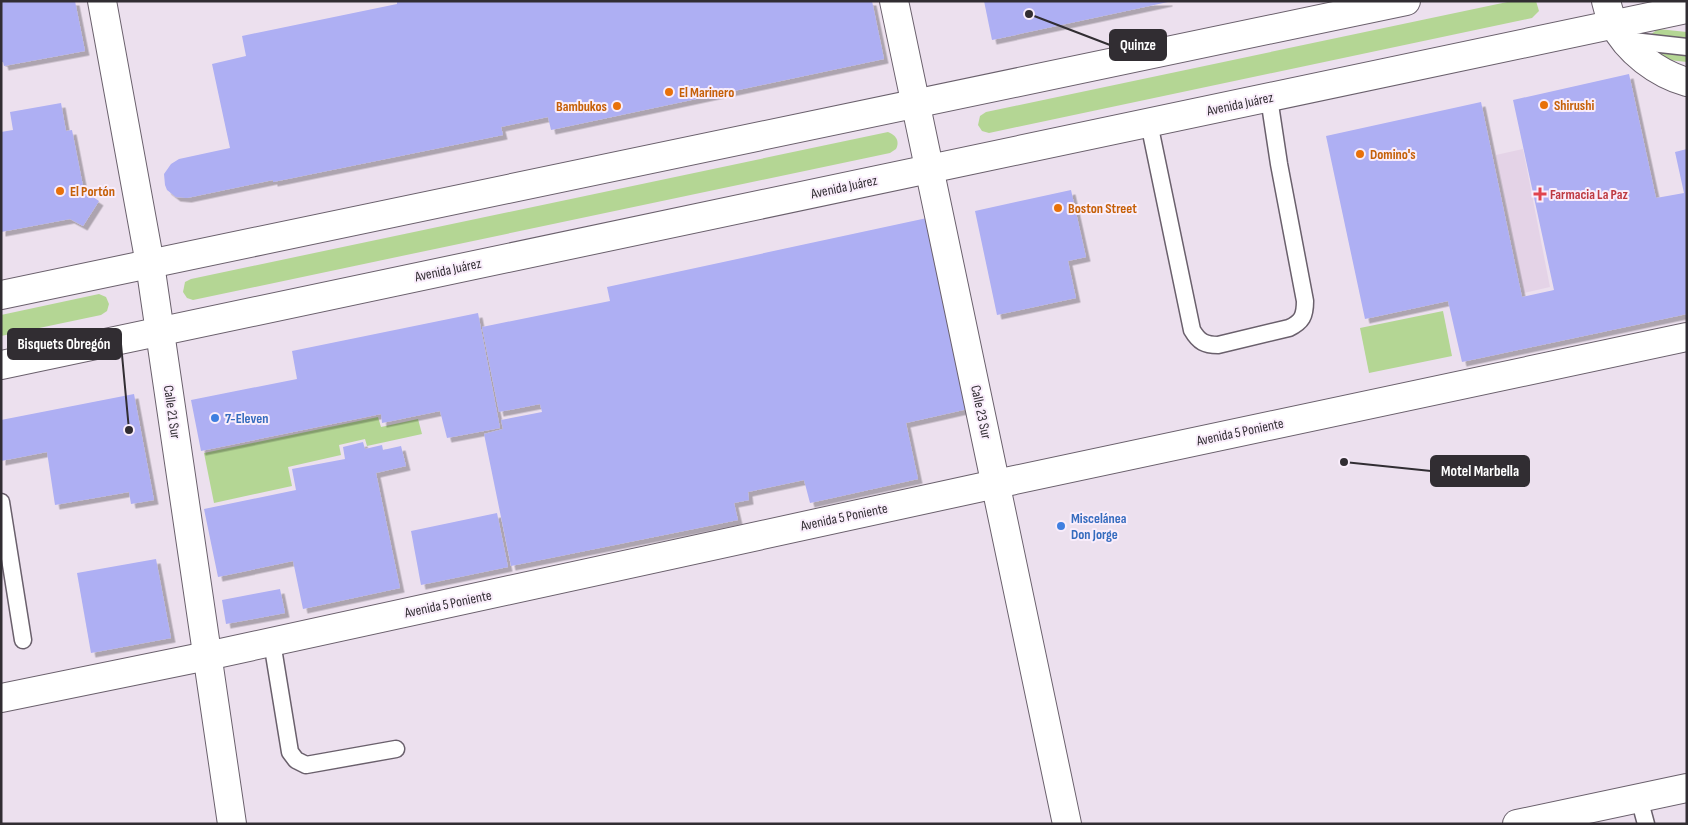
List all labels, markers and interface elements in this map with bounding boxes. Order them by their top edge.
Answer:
callout: Quinze [1110,30,1166,60]
text: Quinze [1120,36,1156,55]
place label: El Marinero [679,84,734,101]
marker: El Marinero [663,86,675,98]
street label: Avenida Juárez [1204,89,1275,120]
place label: Shirushi [1554,97,1594,114]
place label: Bambukos [556,98,607,115]
marker: Shirushi [1538,99,1550,111]
marker: Bambukos [611,100,623,112]
place label: Domino's [1370,146,1416,163]
marker: Domino's [1354,148,1366,160]
street label: Avenida Juárez [808,172,879,203]
place label: El Portón [70,183,115,200]
marker: El Portón [54,185,66,197]
place label: Farmacia La Paz [1550,186,1628,203]
marker: Farmacia La Paz [1534,188,1546,200]
place label: Boston Street [1068,200,1137,217]
marker: Boston Street [1052,202,1064,214]
street label: Avenida Juárez [412,255,483,286]
callout: Bisquets Obregón [8,329,121,359]
text: Bisquets Obregón [17,335,111,354]
street label: Calle 23 Sur [967,383,995,441]
street label: Calle 21 Sur [160,384,184,440]
place label: 7-Eleven [225,410,268,427]
marker: 7-Eleven [209,412,221,424]
street label: Avenida 5 Poniente [1194,414,1285,450]
callout: Motel Marbella [1431,456,1529,486]
text: Motel Marbella [1441,462,1519,481]
street label: Avenida 5 Poniente [798,499,889,535]
place label: Miscelánea Don Jorge [1071,510,1127,543]
marker: Miscelánea Don Jorge [1055,520,1067,532]
street label: Avenida 5 Poniente [402,586,493,622]

